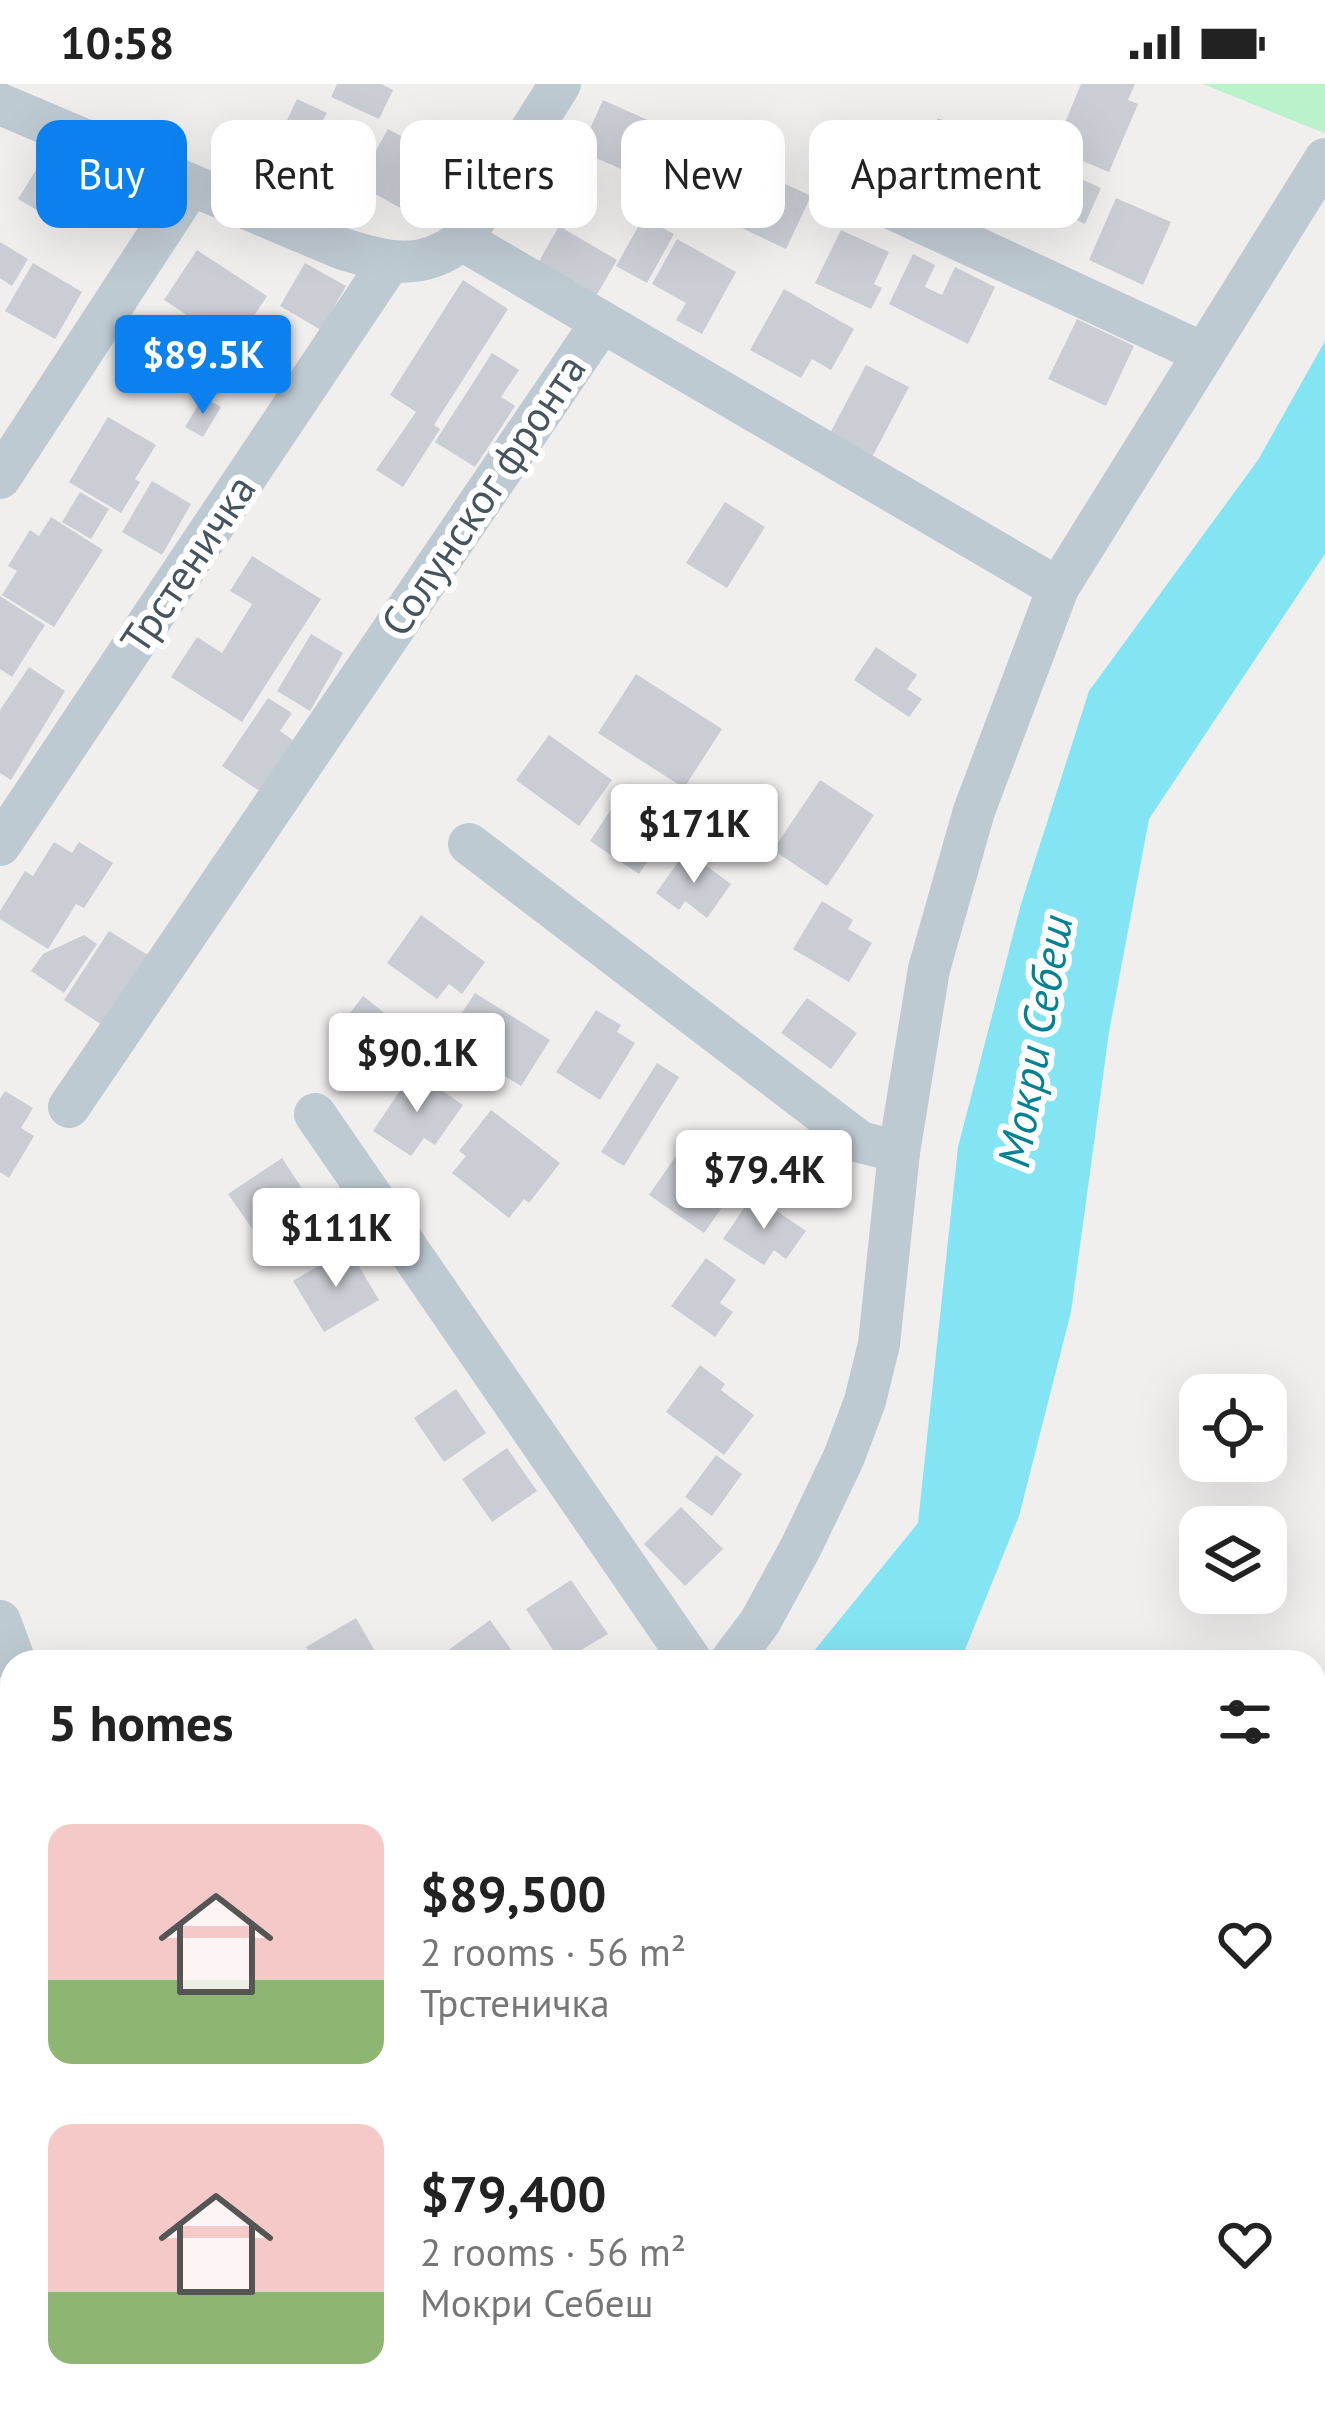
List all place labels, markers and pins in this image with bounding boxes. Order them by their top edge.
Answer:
pin: $89.5K [105,315,301,417]
pin: $171K [610,784,778,886]
pin: $90.1K [319,1013,515,1115]
pin: $79.4K [666,1130,862,1232]
pin: $111K [252,1188,420,1290]

